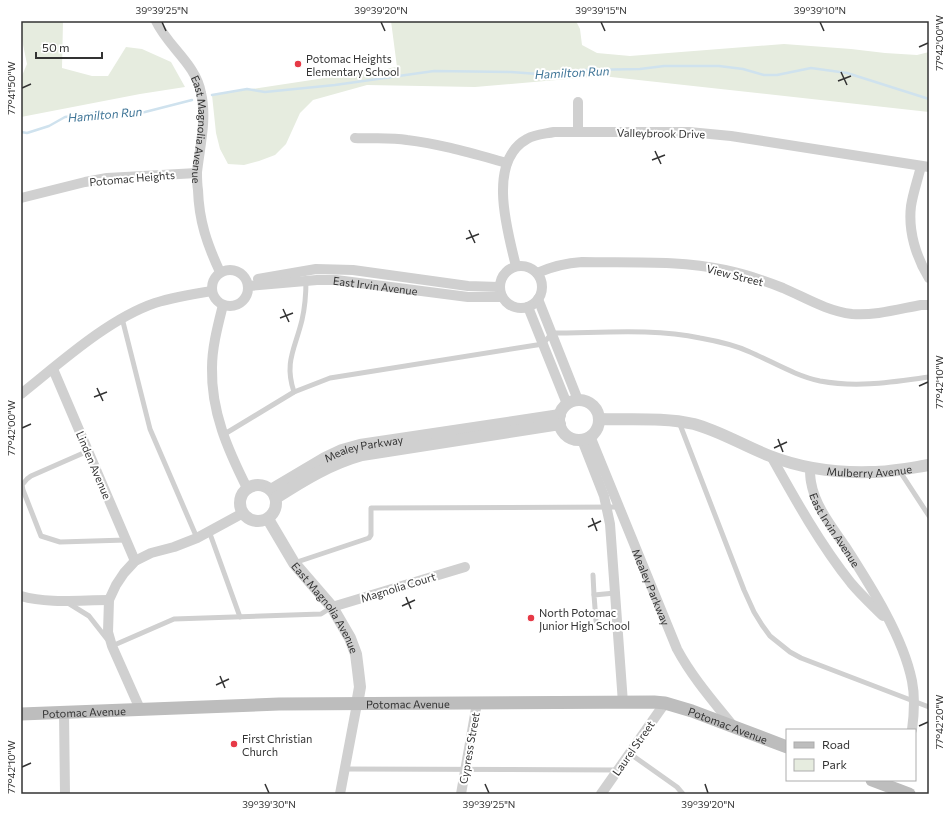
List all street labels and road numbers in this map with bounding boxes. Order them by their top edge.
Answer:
street label: East Magnolia Avenue [189,73,210,184]
street label: Valleybrook Drive [617,126,705,140]
street label: Potomac Heights [89,168,175,188]
street label: View Street [705,262,765,288]
street label: East Irvin Avenue [332,273,419,297]
street label: Linden Avenue [74,429,114,501]
street label: Mealey Parkway [322,432,404,464]
street label: Mulberry Avenue [826,461,913,479]
street label: East Irvin Avenue [808,491,863,569]
street label: Mealey Parkway [630,547,673,627]
street label: East Magnolia Avenue [289,559,362,655]
street label: Magnolia Court [359,569,437,605]
street label: Potomac Avenue [366,697,450,710]
street label: Potomac Avenue [42,703,126,720]
street label: Potomac Avenue [687,704,770,746]
street label: Cypress Street [456,711,482,785]
street label: Laurel Street [609,718,657,778]

